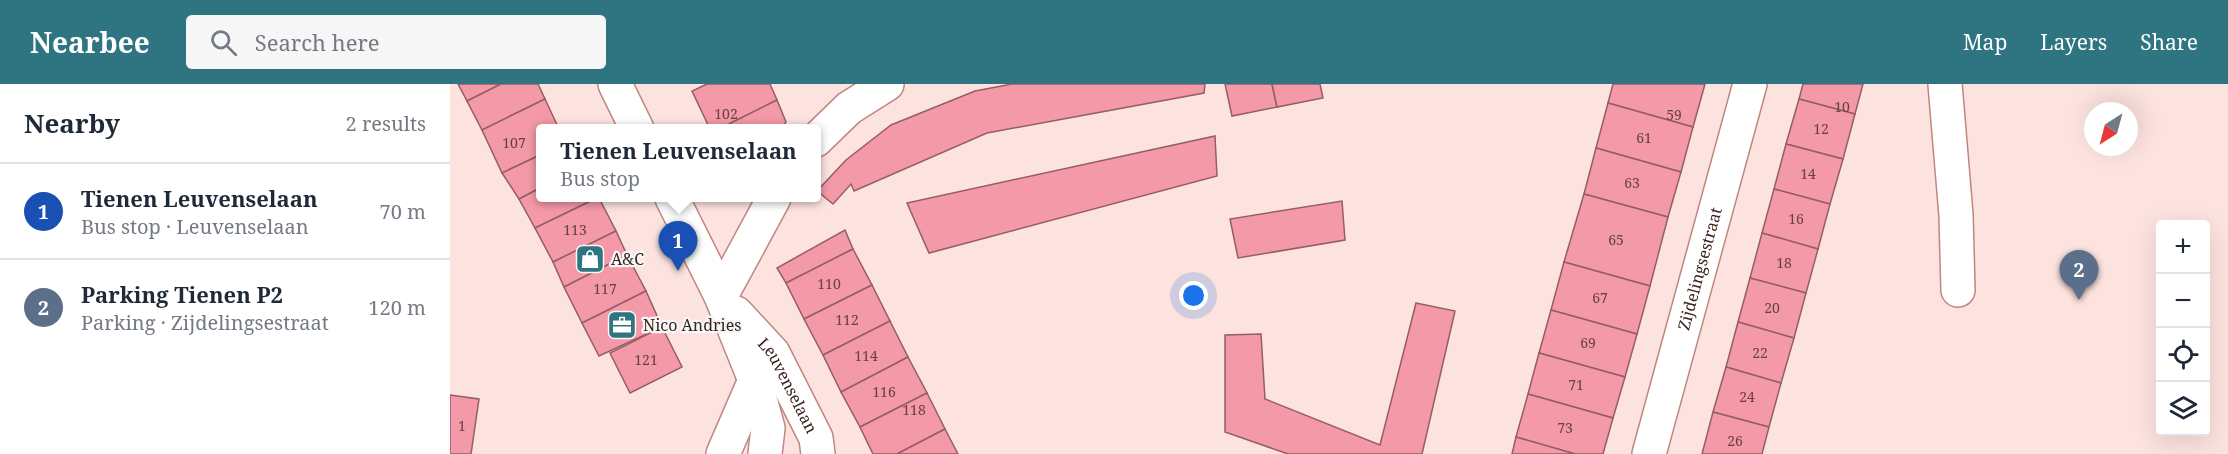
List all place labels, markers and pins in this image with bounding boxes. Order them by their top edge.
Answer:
pin: 1 [658,222,698,271]
shop icon: A&C [574,243,606,275]
place label: A&C [611,248,644,270]
pin: 2 [2060,250,2098,300]
office icon: Nico Andries [606,309,638,341]
place label: Nico Andries [643,314,741,336]

